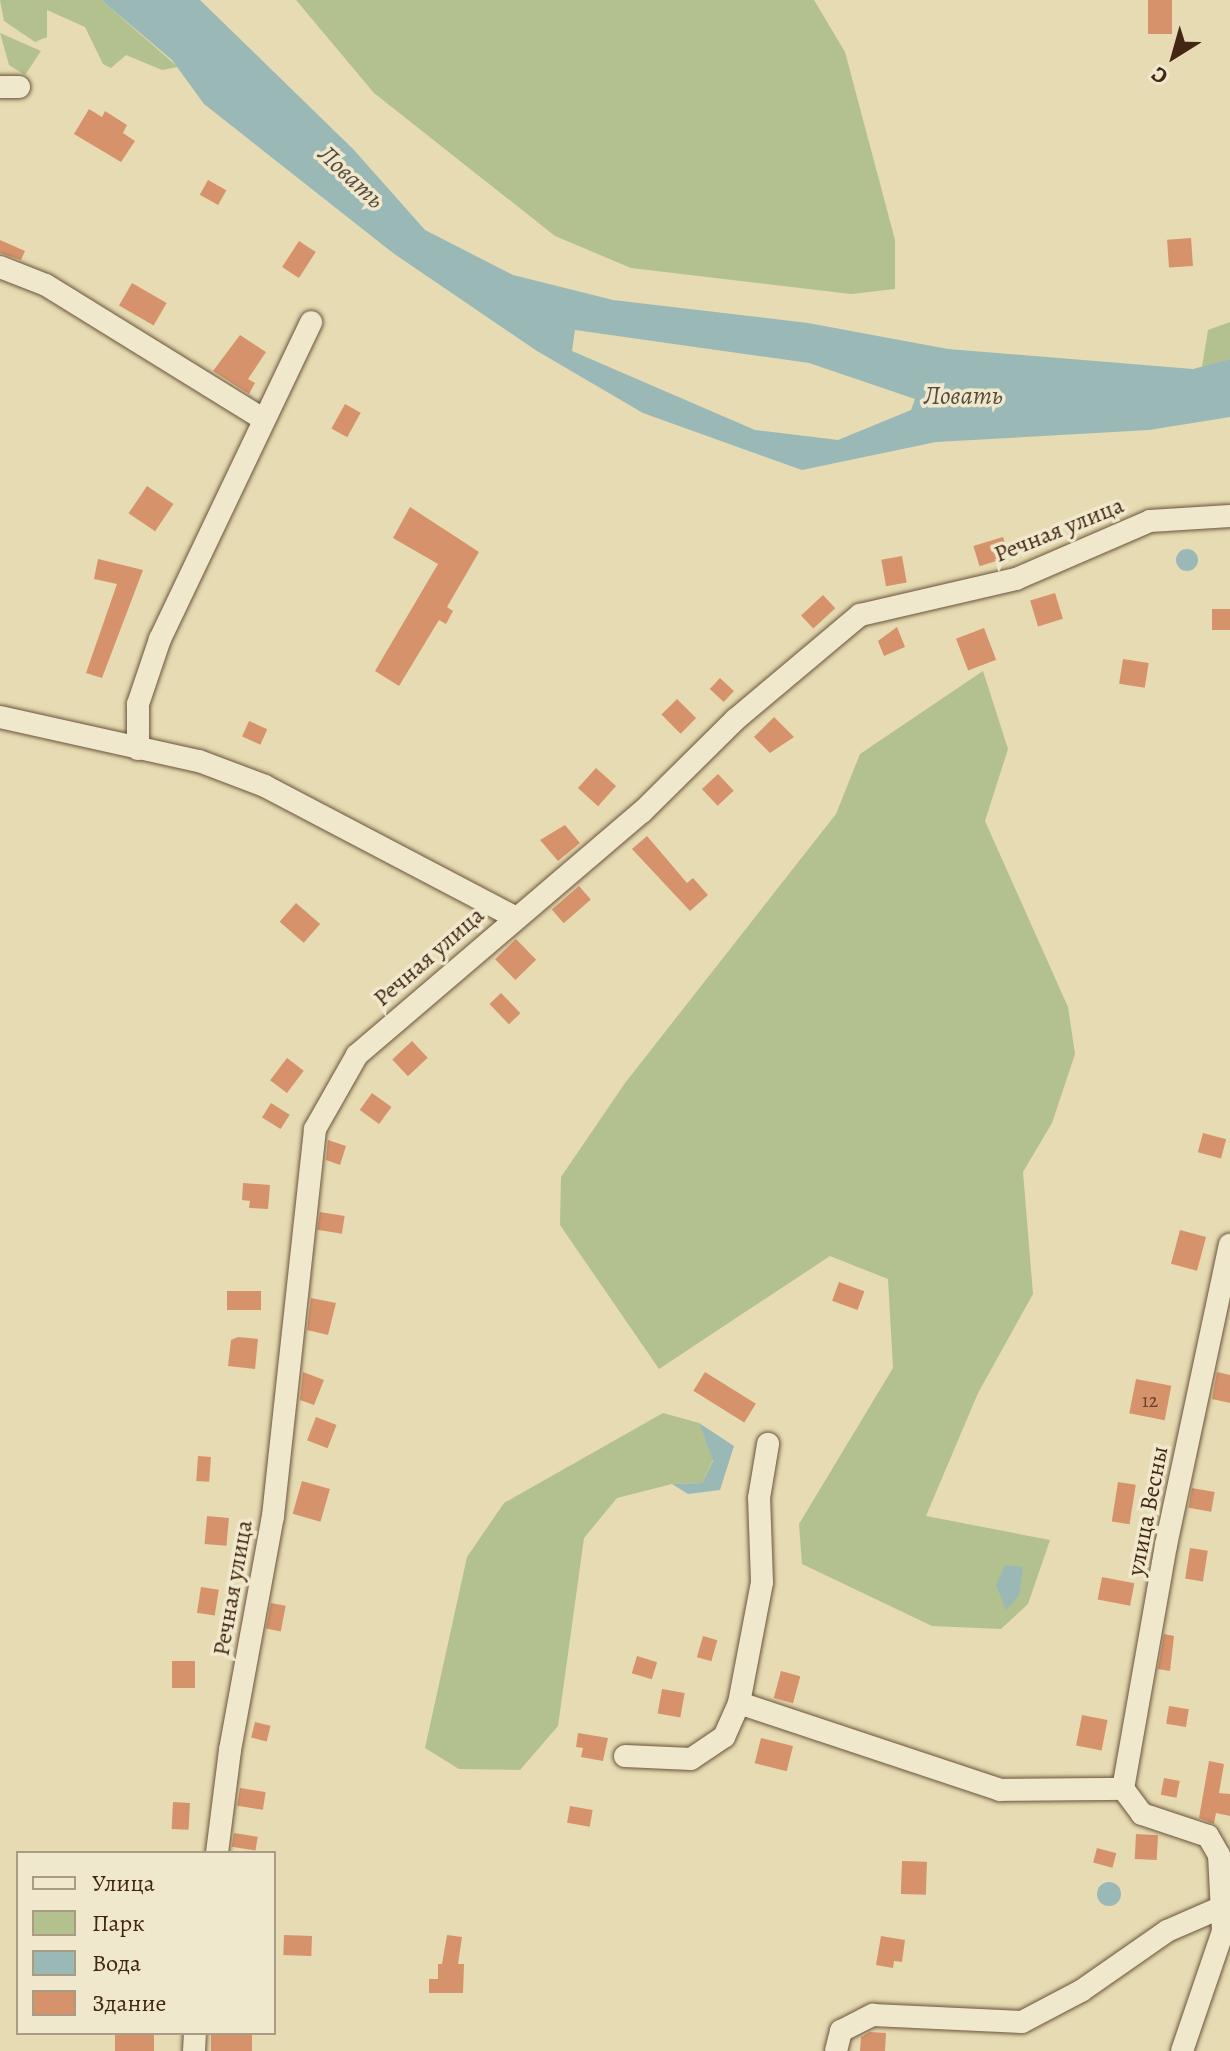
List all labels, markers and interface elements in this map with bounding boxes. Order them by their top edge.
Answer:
north arrow [1134,16,1214,96]
text: С [1145,59,1174,91]
water label: Ловать [311,139,391,215]
water label: Ловать [923,380,1003,412]
street label: Речная улица [990,491,1128,569]
street label: Речная улица [368,901,490,1013]
house number: 12 [1142,1388,1158,1412]
street label: улица Весны [1121,1444,1175,1578]
street label: Речная улица [207,1518,259,1658]
legend [16,1851,276,2035]
text: Улица [92,1867,155,1899]
text: Парк [92,1907,145,1939]
text: Вода [92,1947,141,1979]
text: Здание [92,1987,167,2019]

